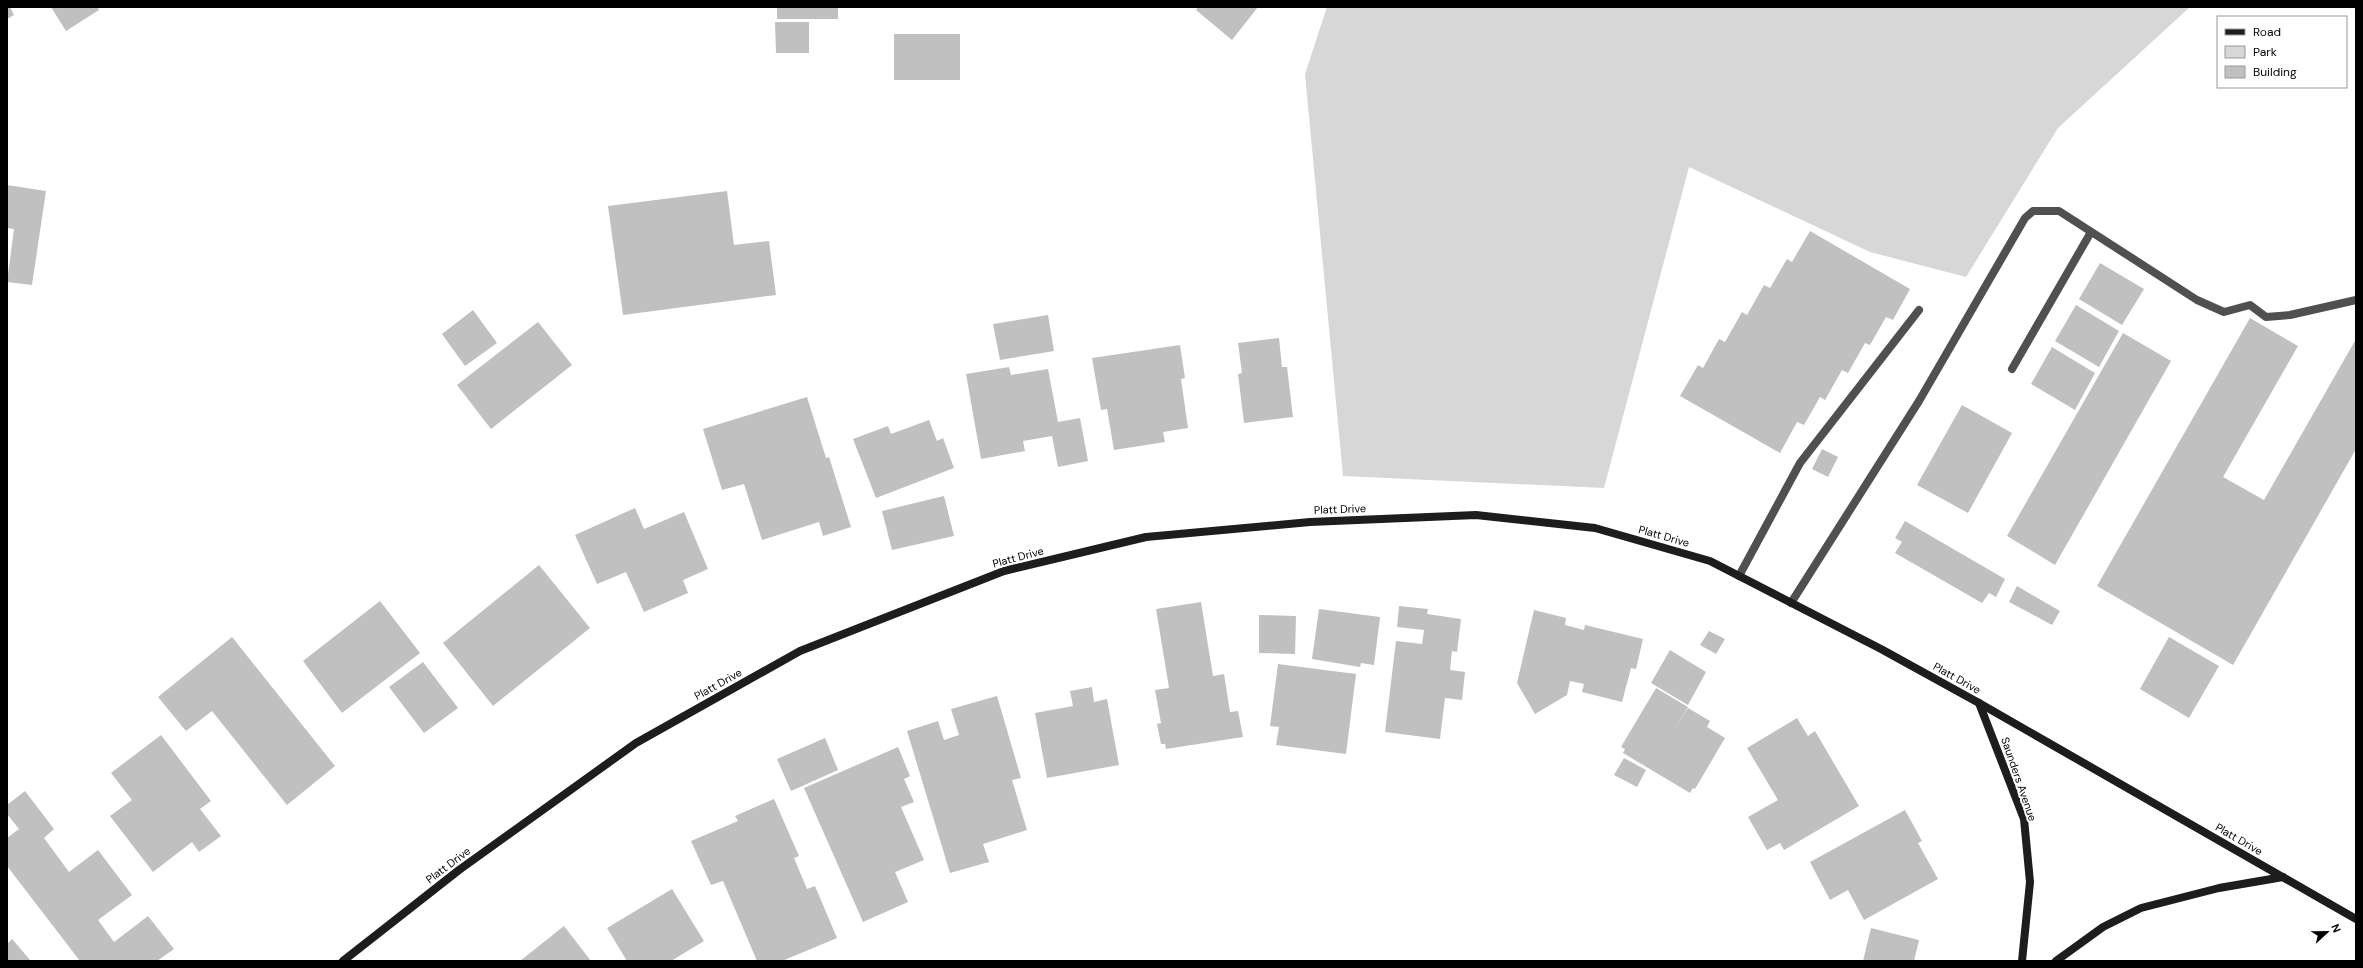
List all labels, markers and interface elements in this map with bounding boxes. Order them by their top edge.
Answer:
legend [2217,16,2347,88]
text: Road [2253,24,2281,40]
text: Park [2253,44,2277,60]
text: Building [2253,64,2297,80]
street label: Platt Drive [1314,501,1366,517]
street label: Platt Drive [1637,522,1691,550]
street label: Platt Drive [991,543,1045,571]
street label: Platt Drive [1931,659,1983,697]
street label: Platt Drive [692,665,744,703]
street label: Saunders Avenue [1998,735,2040,823]
street label: Platt Drive [2213,820,2265,858]
street label: Platt Drive [423,844,473,886]
north arrow [2307,912,2347,952]
text: N [2328,922,2344,935]

